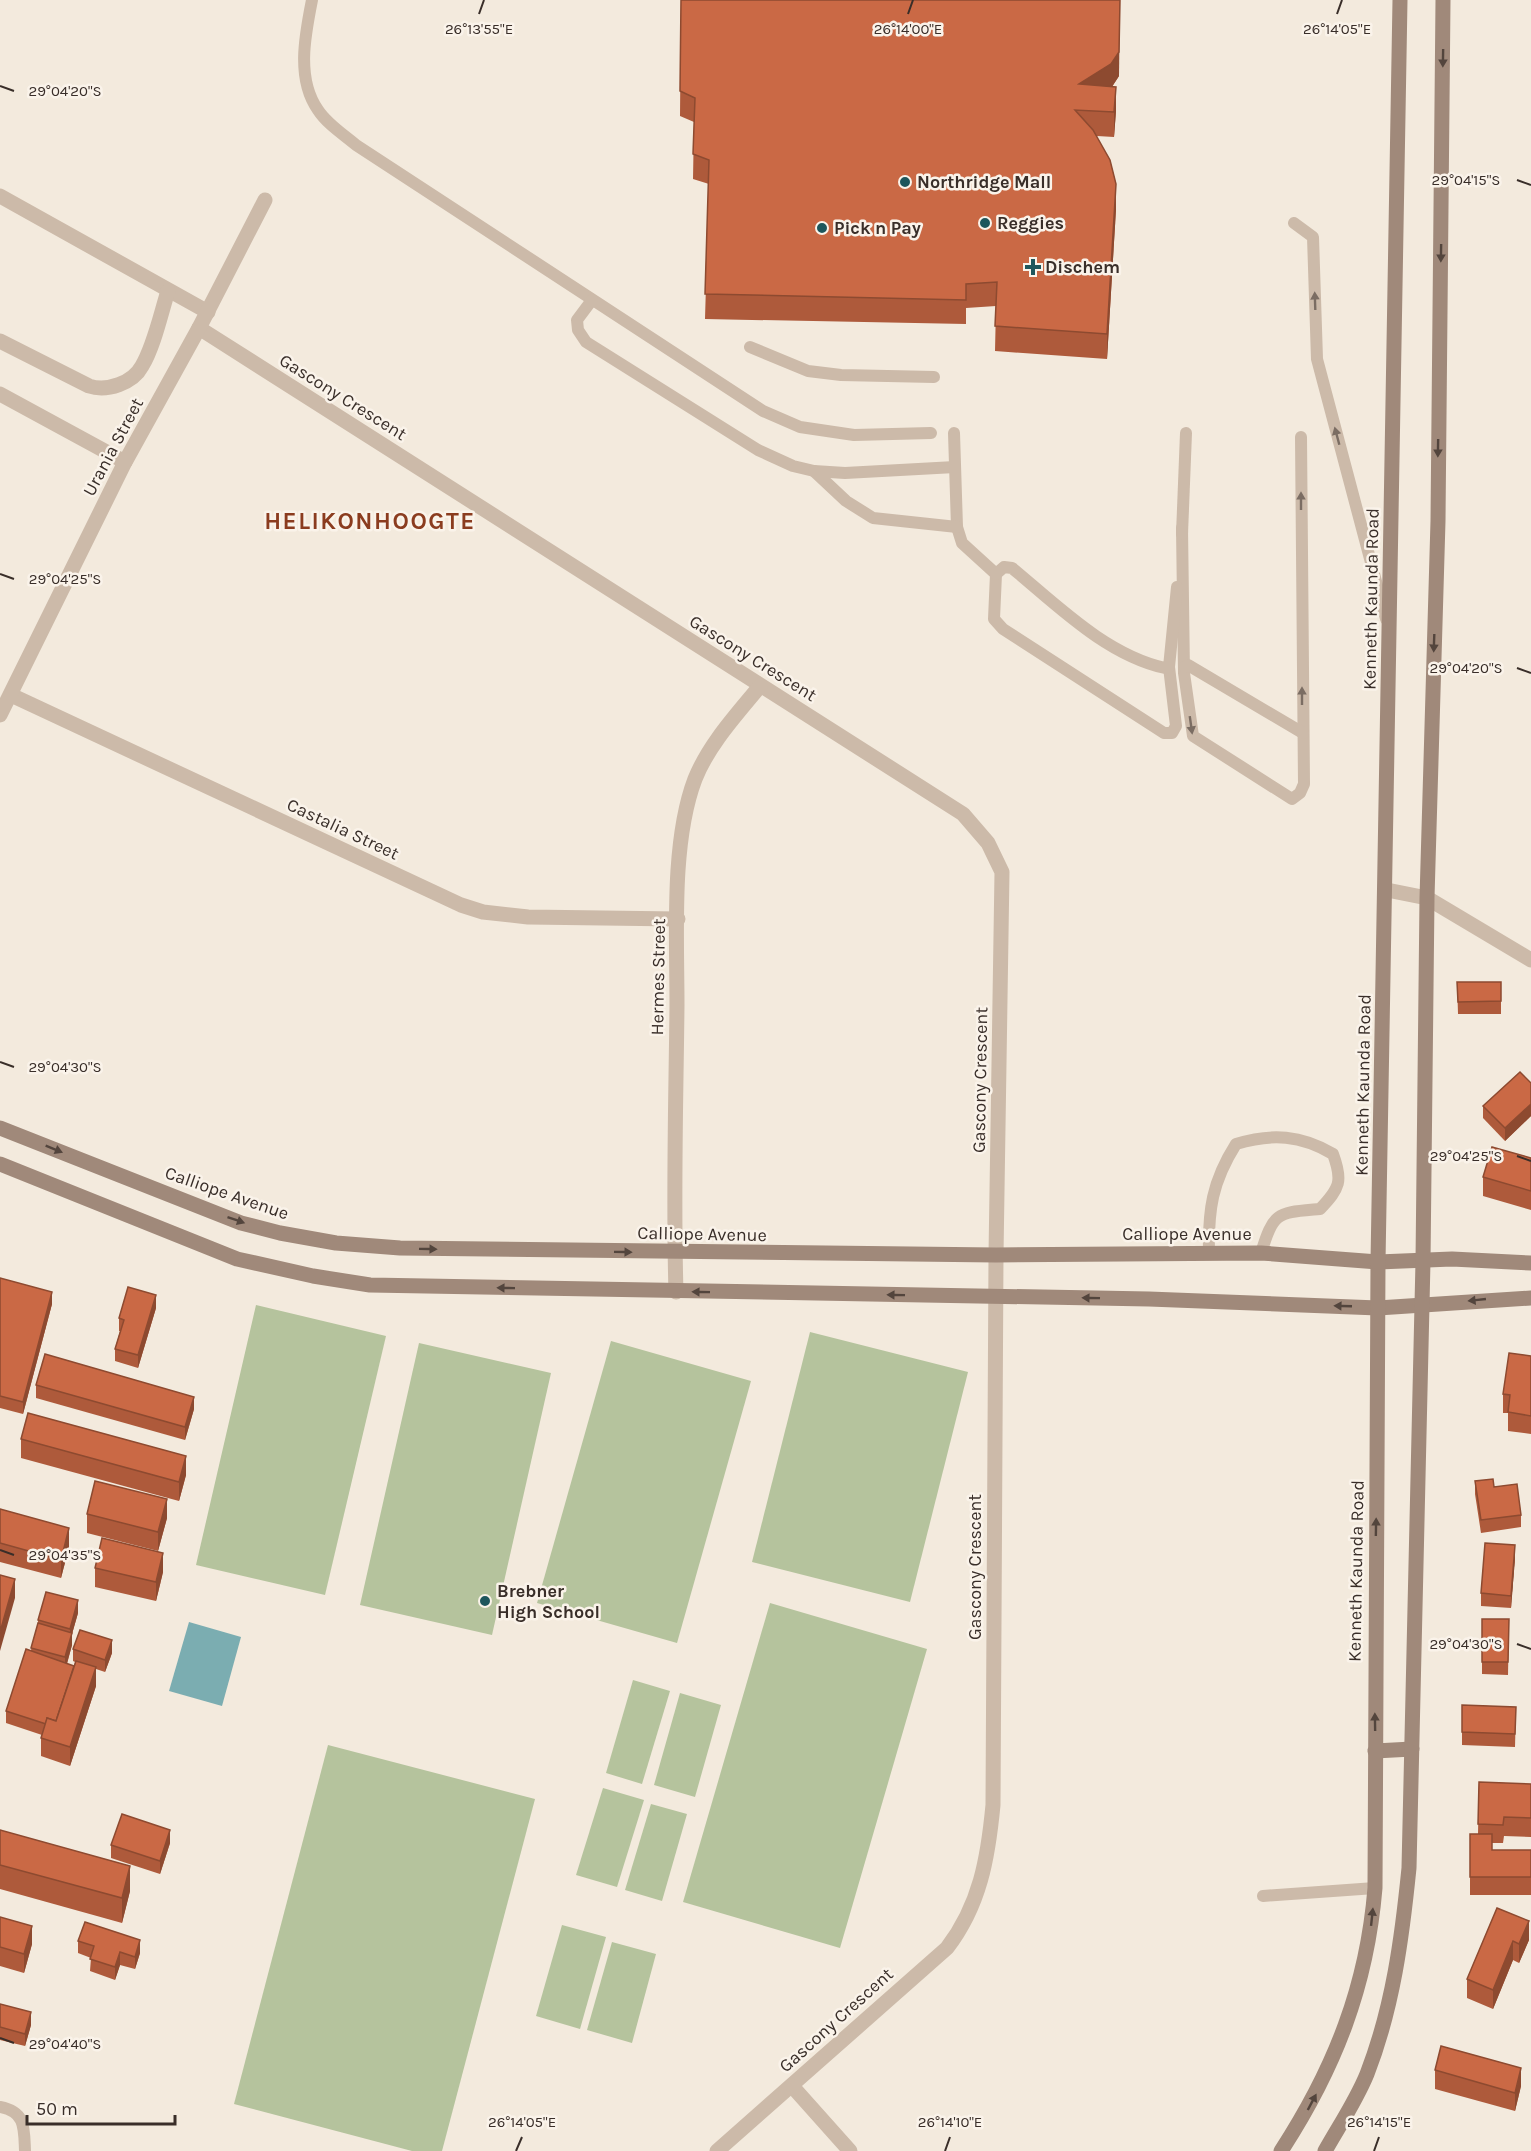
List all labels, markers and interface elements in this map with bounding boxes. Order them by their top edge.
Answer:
text: 26°13'55"E [445,20,513,38]
text: 26°14'00"E [874,20,942,38]
text: 26°14'05"E [1303,20,1371,38]
one-way arrow [1438,49,1448,68]
text: 29°04'20"S [28,82,102,100]
place label: Northridge Mall [917,171,1051,193]
text: 29°04'15"S [1432,171,1500,189]
marker: Northridge Mall [898,175,912,189]
place label: Reggies [997,212,1064,234]
marker: Reggies [978,216,992,230]
place label: Pick n Pay [834,217,921,239]
marker: Pick n Pay [815,221,829,235]
one-way arrow [1436,244,1445,263]
place label: Dischem [1045,256,1120,278]
marker: Dischem [1026,260,1040,274]
one-way arrow [1310,292,1319,311]
street label: Gascony Crescent [275,349,411,445]
street label: Urania Street [78,394,148,500]
one-way arrow [1332,427,1342,445]
one-way arrow [1433,439,1443,458]
one-way arrow [1296,491,1306,510]
district label: HELIKONHOOGTE [264,507,476,535]
street label: Kenneth Kaunda Road [1358,508,1384,690]
text: 29°04'25"S [29,570,101,588]
street label: Gascony Crescent [685,610,821,706]
one-way arrow [1429,634,1439,653]
text: 29°04'20"S [1429,659,1503,677]
one-way arrow [1297,686,1307,705]
one-way arrow [1187,716,1196,735]
street label: Castalia Street [283,793,403,865]
street label: Hermes Street [646,918,670,1036]
street label: Kenneth Kaunda Road [1350,994,1376,1176]
street label: Gascony Crescent [968,1007,992,1153]
text: 29°04'30"S [28,1058,102,1076]
one-way arrow [46,1144,64,1154]
text: 29°04'25"S [1430,1147,1502,1165]
street label: Calliope Avenue [162,1162,292,1224]
one-way arrow [227,1216,245,1226]
street label: Calliope Avenue [637,1222,767,1246]
street label: Calliope Avenue [1122,1223,1252,1245]
one-way arrow [418,1244,437,1254]
one-way arrow [613,1248,632,1257]
one-way arrow [496,1283,515,1292]
one-way arrow [691,1287,710,1297]
one-way arrow [886,1290,905,1300]
one-way arrow [1081,1293,1100,1303]
one-way arrow [1467,1295,1486,1305]
one-way arrow [1333,1302,1352,1311]
street label: Kenneth Kaunda Road [1343,1480,1369,1662]
street label: Gascony Crescent [964,1494,986,1640]
one-way arrow [1371,1518,1381,1537]
text: 29°04'35"S [29,1546,101,1564]
place label: Brebner High School [497,1580,600,1623]
marker: Brebner High School [478,1594,492,1608]
text: 29°04'30"S [1429,1635,1503,1653]
one-way arrow [1370,1713,1380,1732]
one-way arrow [1367,1908,1377,1927]
street label: Gascony Crescent [774,1963,898,2077]
text: 29°04'40"S [29,2035,101,2053]
scale bar [27,2088,176,2126]
one-way arrow [1307,2093,1317,2110]
text: 50 m [36,2098,78,2120]
text: 26°14'05"E [488,2113,556,2131]
text: 26°14'10"E [918,2113,982,2131]
text: 26°14'15"E [1347,2113,1411,2131]

